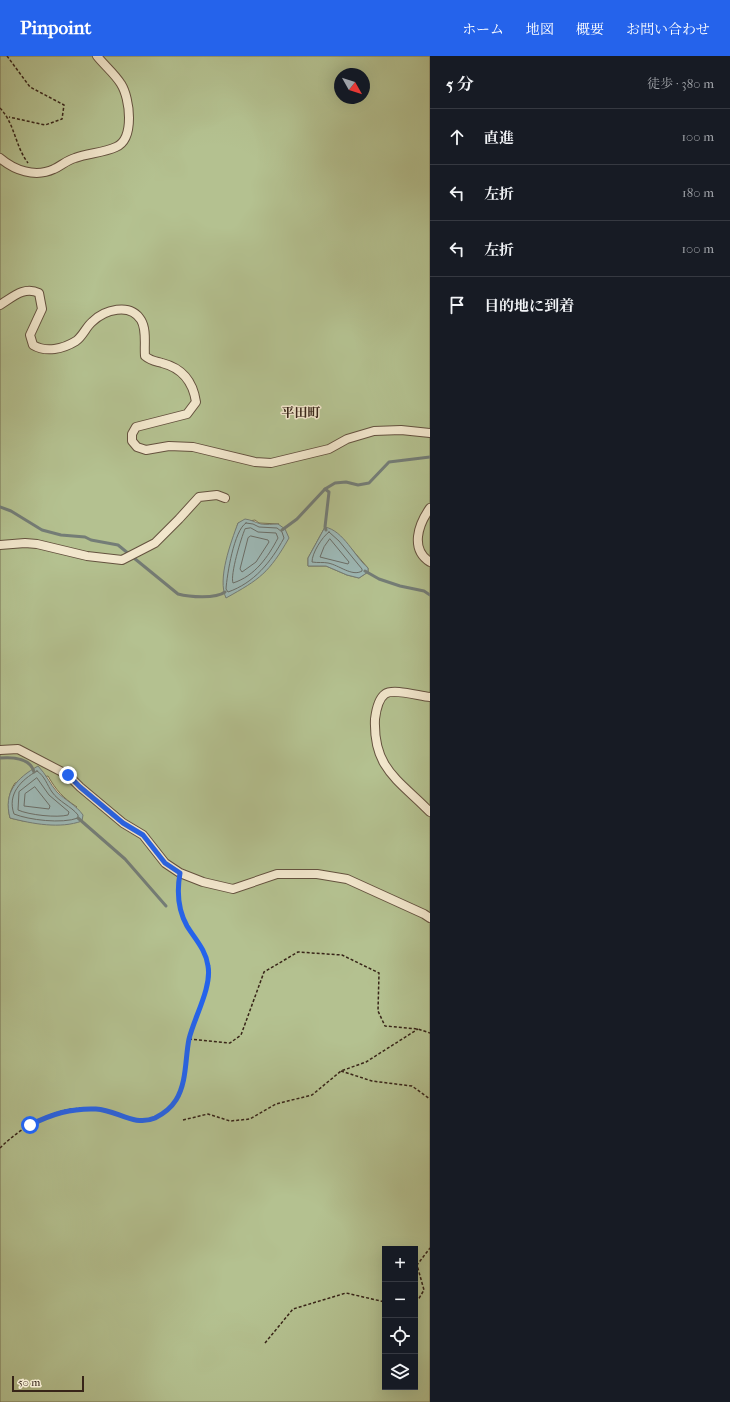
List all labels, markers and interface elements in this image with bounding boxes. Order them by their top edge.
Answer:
text: Pinpoint [20,17,91,39]
text: ホーム [462,21,504,38]
text: 地図 [526,21,554,38]
text: 概要 [576,21,604,38]
text: お問い合わせ [626,21,710,38]
north arrow [334,68,370,104]
text: 5 分 [446,74,474,94]
text: 徒歩 · 380 m [647,76,714,91]
icon: ahead [446,126,468,148]
text: 直進 [484,129,514,147]
text: 100 m [681,129,714,144]
icon: left [446,182,468,204]
text: 左折 [484,185,514,203]
text: 180 m [682,185,714,200]
icon: left [446,238,468,260]
text: 左折 [484,241,514,259]
text: 100 m [681,241,714,256]
icon: arrive [446,294,468,316]
text: 目的地に到着 [484,297,574,315]
district label: 平田町 [281,405,321,420]
route end [59,766,77,784]
route start [21,1116,39,1134]
map controls [382,1246,418,1390]
button: + [382,1246,418,1282]
button: − [382,1282,418,1318]
button: locate [382,1318,418,1354]
button: layers [382,1354,418,1390]
scale bar [12,1374,84,1393]
text: 50 m [18,1376,40,1389]

